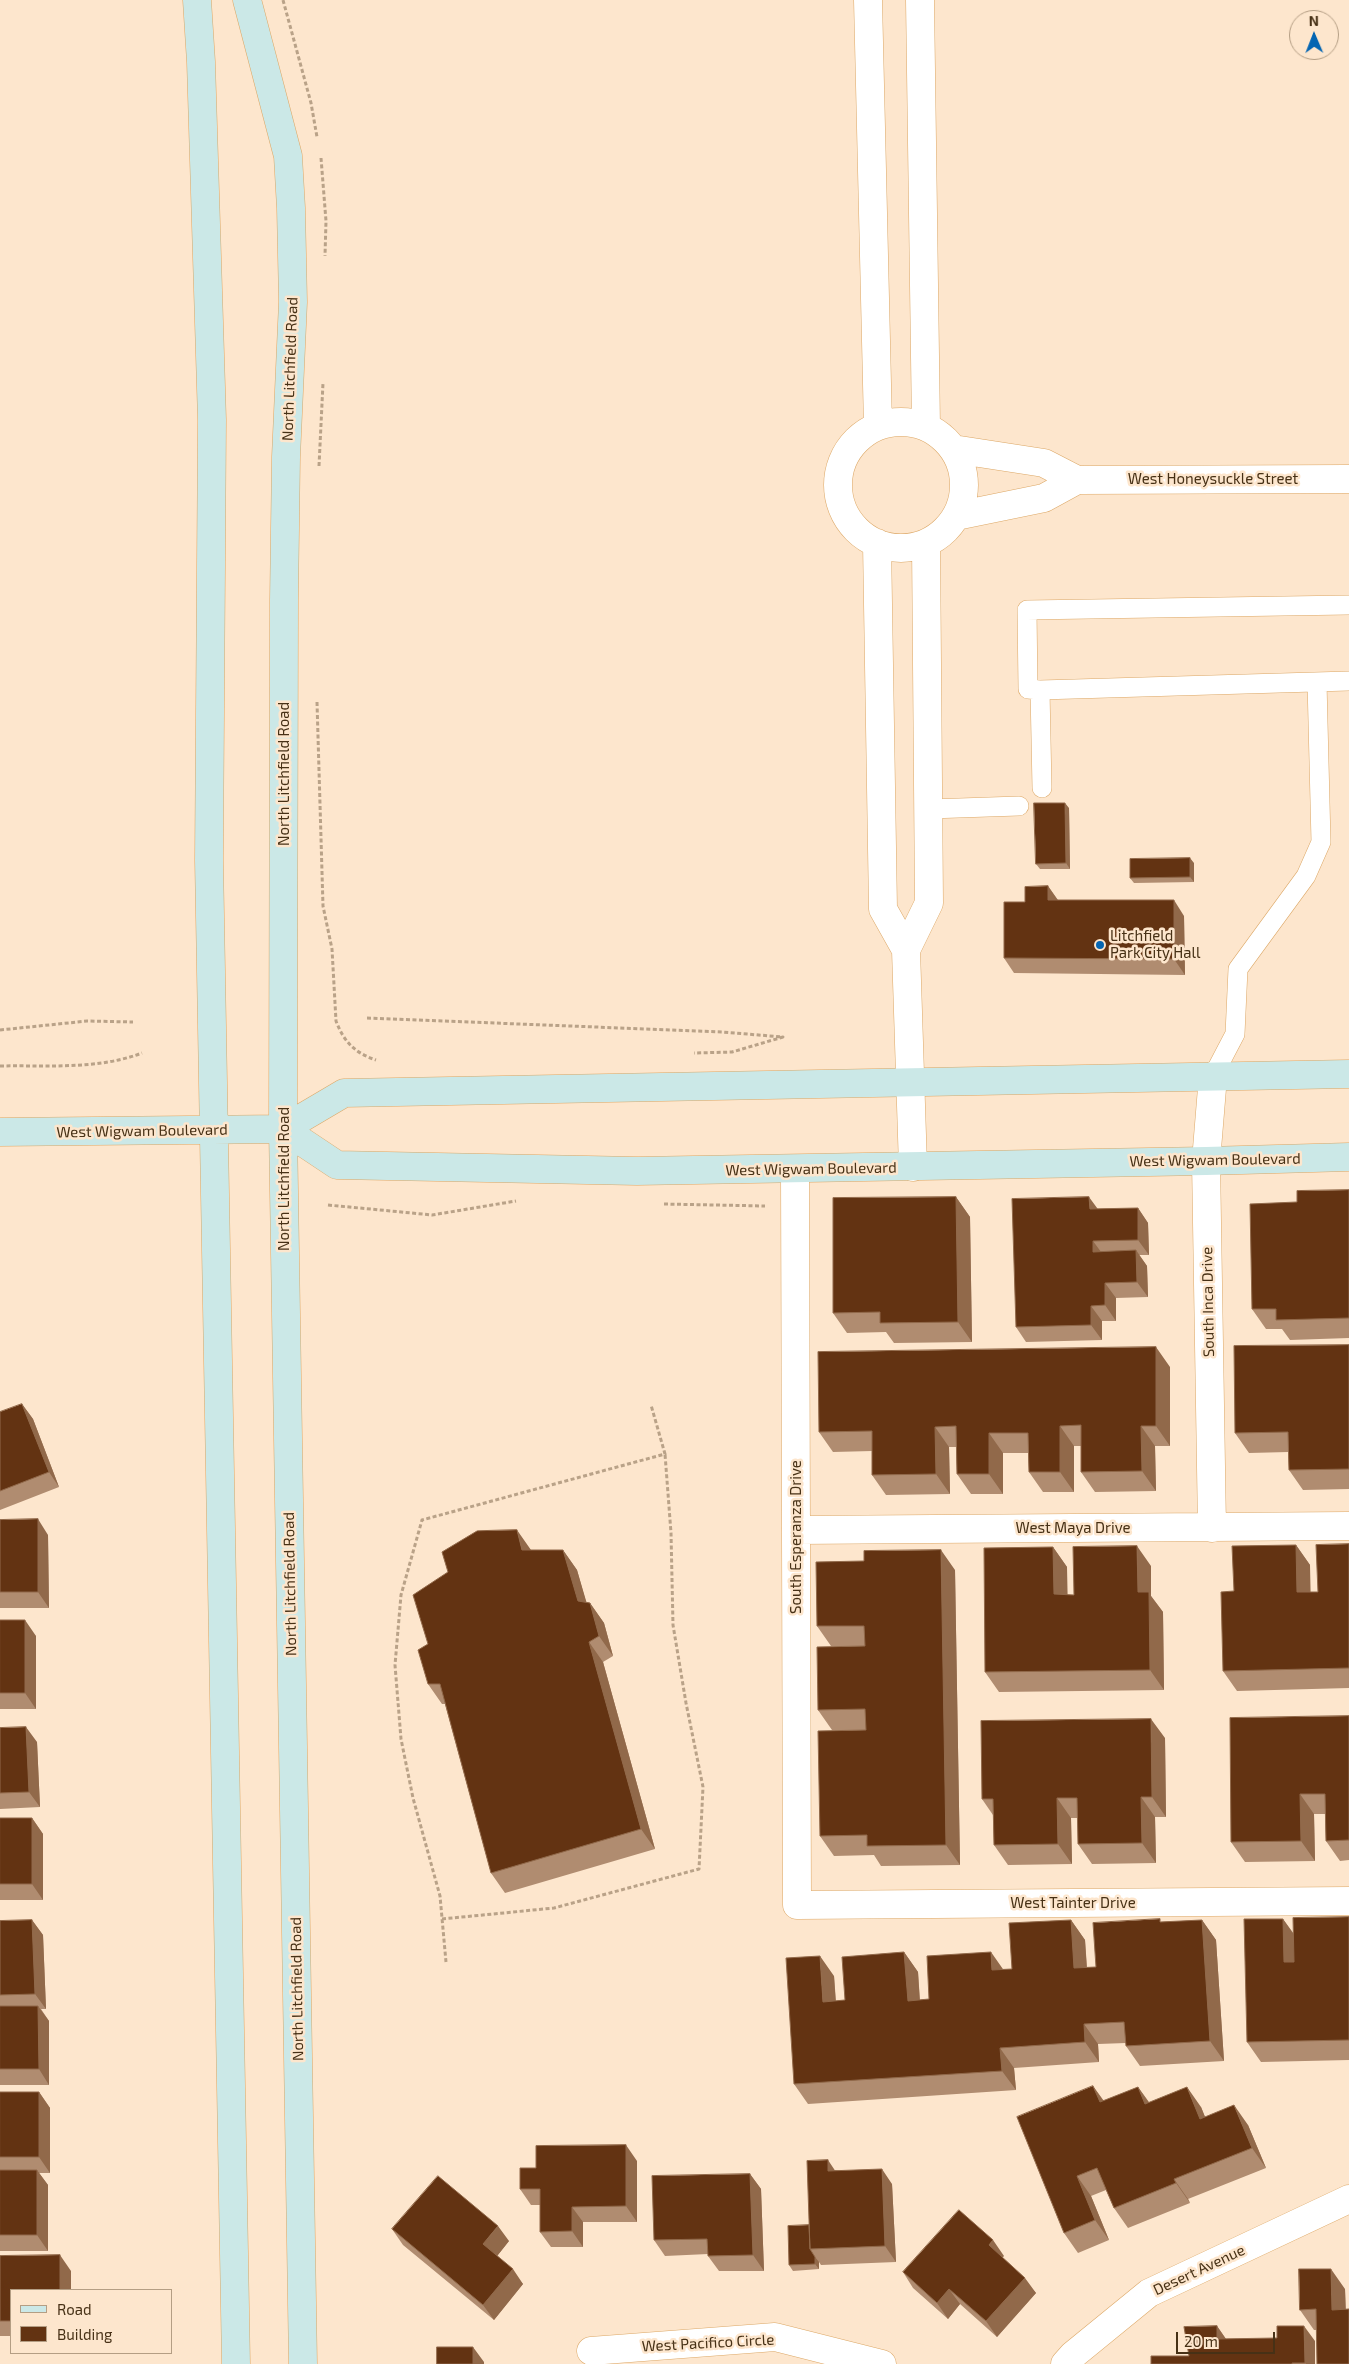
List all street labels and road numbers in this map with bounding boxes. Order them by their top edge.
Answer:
street label: North Litchfield Road [278,297,302,441]
street label: West Honeysuckle Street [1128,470,1298,488]
street label: North Litchfield Road [275,702,293,846]
street label: North Litchfield Road [275,1107,293,1251]
street label: West Wigwam Boulevard [56,1121,228,1141]
street label: West Wigwam Boulevard [1129,1150,1301,1170]
street label: West Wigwam Boulevard [725,1159,897,1179]
street label: South Inca Drive [1198,1247,1218,1357]
street label: South Esperanza Drive [787,1460,805,1614]
street label: North Litchfield Road [280,1512,300,1656]
street label: West Maya Drive [1015,1519,1131,1537]
street label: West Tainter Drive [1010,1894,1136,1912]
street label: North Litchfield Road [287,1917,307,2061]
street label: Desert Avenue [1150,2241,1248,2299]
street label: West Pacifico Circle [641,2331,775,2355]

